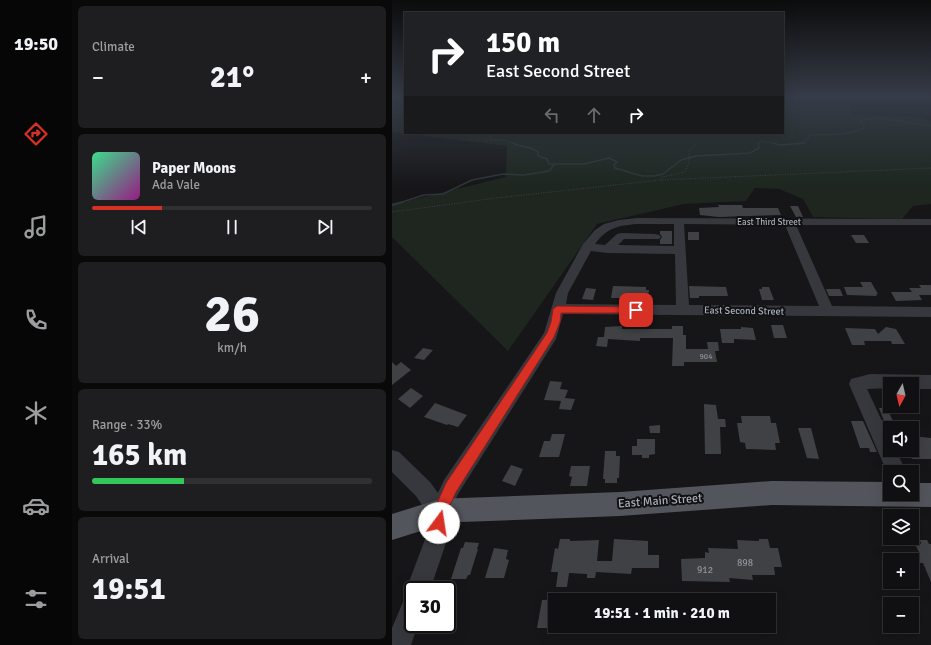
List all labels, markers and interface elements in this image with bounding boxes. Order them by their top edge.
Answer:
text: 150 m [486,26,560,60]
icon: right [420,28,472,80]
text: 19:50 [14,33,58,55]
text: Climate [92,39,135,55]
text: 21° [210,59,254,96]
text: East Second Street [486,60,630,82]
text: − [92,64,104,91]
text: + [360,64,372,91]
icon: left [541,104,563,126]
icon: ahead [583,104,605,126]
icon: right [625,104,647,126]
icon: directions [22,120,50,148]
text: Paper Moons [152,159,236,177]
text: Ada Vale [152,177,200,193]
icon: music [22,213,50,241]
icon: previous [128,216,150,238]
icon: pause [221,216,243,238]
icon: next [314,216,336,238]
street label: East Third Street [737,217,801,228]
text: 26 [204,282,260,346]
pin [619,293,653,327]
icon: arrive [625,299,647,321]
street label: East Second Street [704,304,785,318]
icon: phone [22,306,50,334]
text: km/h [217,340,247,356]
house number: 904 [700,351,713,361]
north arrow [883,377,919,413]
map controls [883,377,919,633]
icon: climate [22,399,50,427]
text: Range · 33% [92,417,162,433]
button: sound [883,421,919,457]
text: 165 km [92,437,187,474]
button: search [883,465,919,501]
street label: East Main Street [617,491,703,511]
icon: car [22,492,50,520]
position arrow [418,502,460,544]
button: layers [883,509,919,545]
text: Arrival [92,551,129,567]
button: + [883,553,919,589]
house number: 898 [737,557,753,569]
house number: 912 [697,564,713,576]
text: 19:51 [92,571,166,608]
speed limit sign: 30 [404,581,456,633]
icon: filters [22,585,50,613]
button: − [883,597,919,633]
text: 19:51 · 1 min · 210 m [594,604,730,622]

